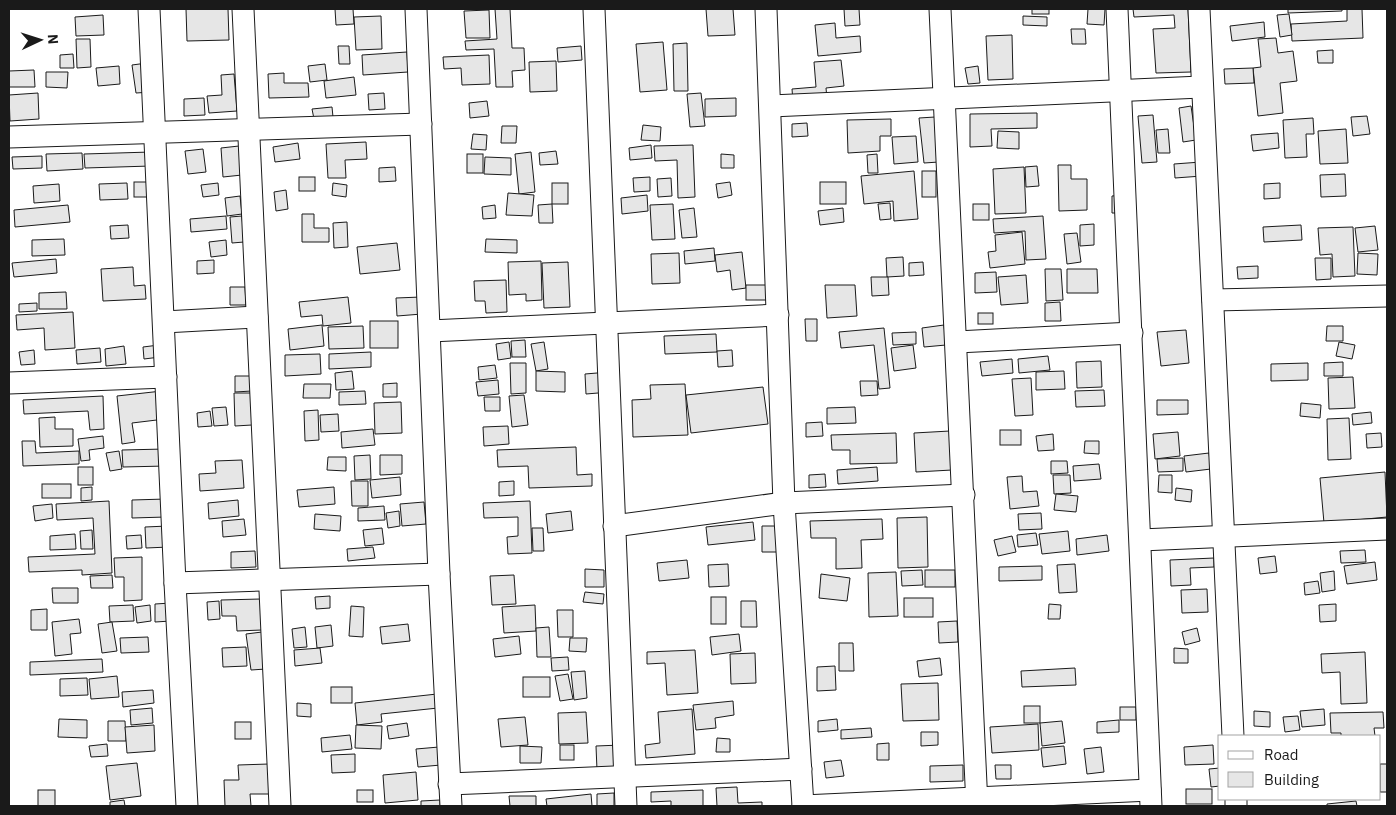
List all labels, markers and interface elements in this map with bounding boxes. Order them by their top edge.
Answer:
north arrow [15,15,65,65]
text: N [44,33,62,45]
legend [1218,735,1381,800]
text: Road [1264,745,1299,764]
text: Building [1264,770,1319,789]

